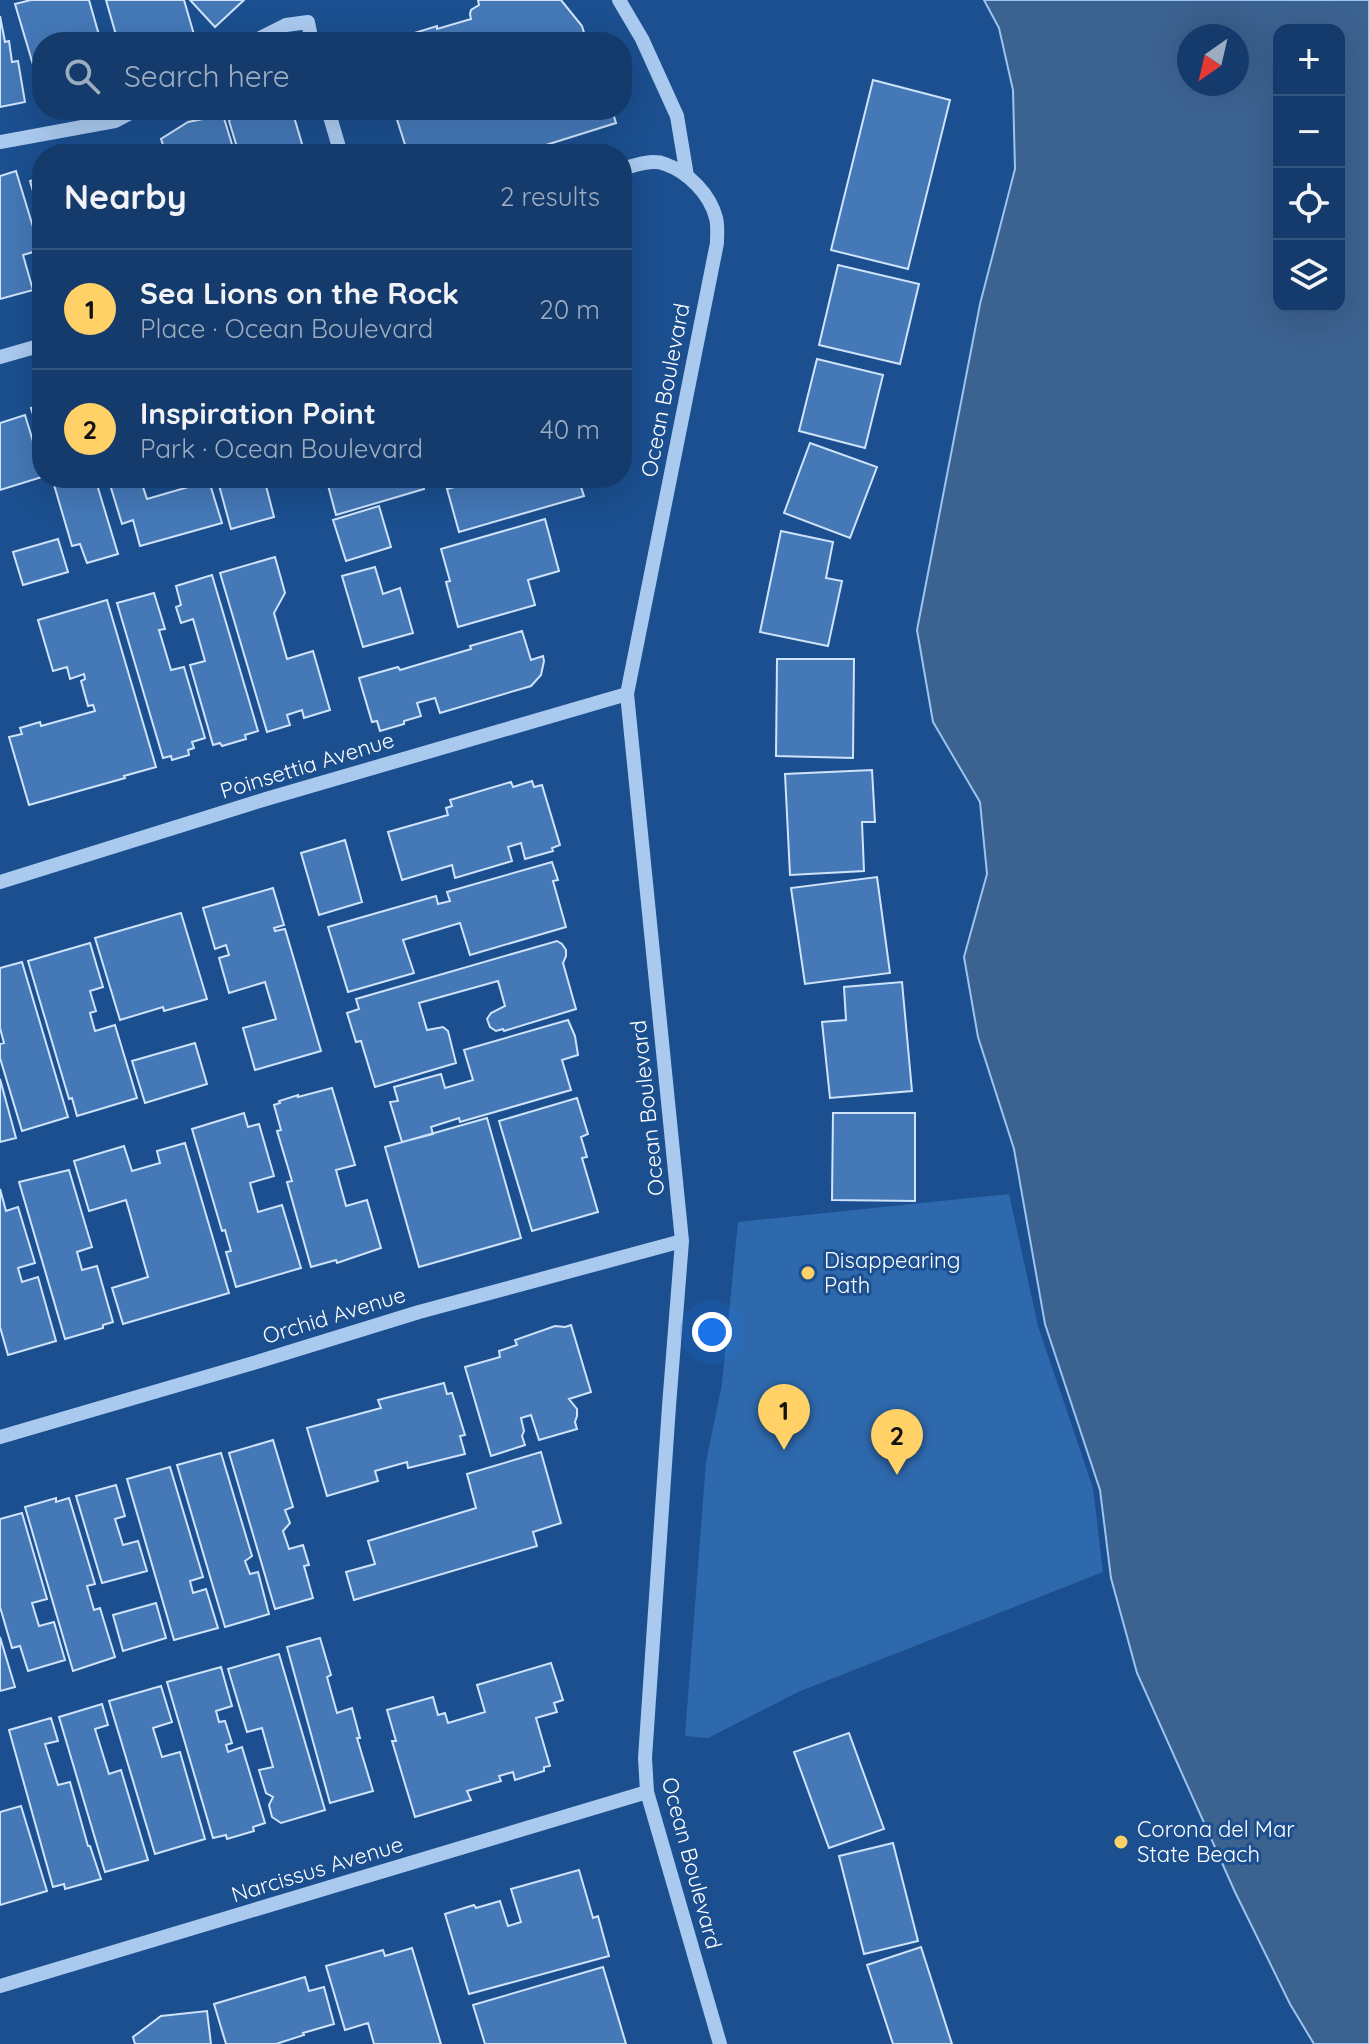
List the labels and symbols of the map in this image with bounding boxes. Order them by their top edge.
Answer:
north arrow [1177,24,1249,96]
street label: Ocean Boulevard [634,301,696,479]
street label: Poinsettia Avenue [217,725,397,805]
street label: Ocean Boulevard [624,1019,670,1197]
place label: Disappearing Path [824,1246,961,1299]
marker: Disappearing Path [799,1264,817,1282]
street label: Orchid Avenue [259,1280,409,1350]
your location [692,1312,732,1352]
pin: 1 [758,1384,810,1450]
pin: 2 [871,1409,923,1475]
street label: Ocean Boulevard [656,1774,728,1952]
place label: Corona del Mar State Beach [1137,1815,1295,1868]
street label: Narcissus Avenue [228,1830,406,1908]
marker: Corona del Mar State Beach [1112,1833,1130,1851]

